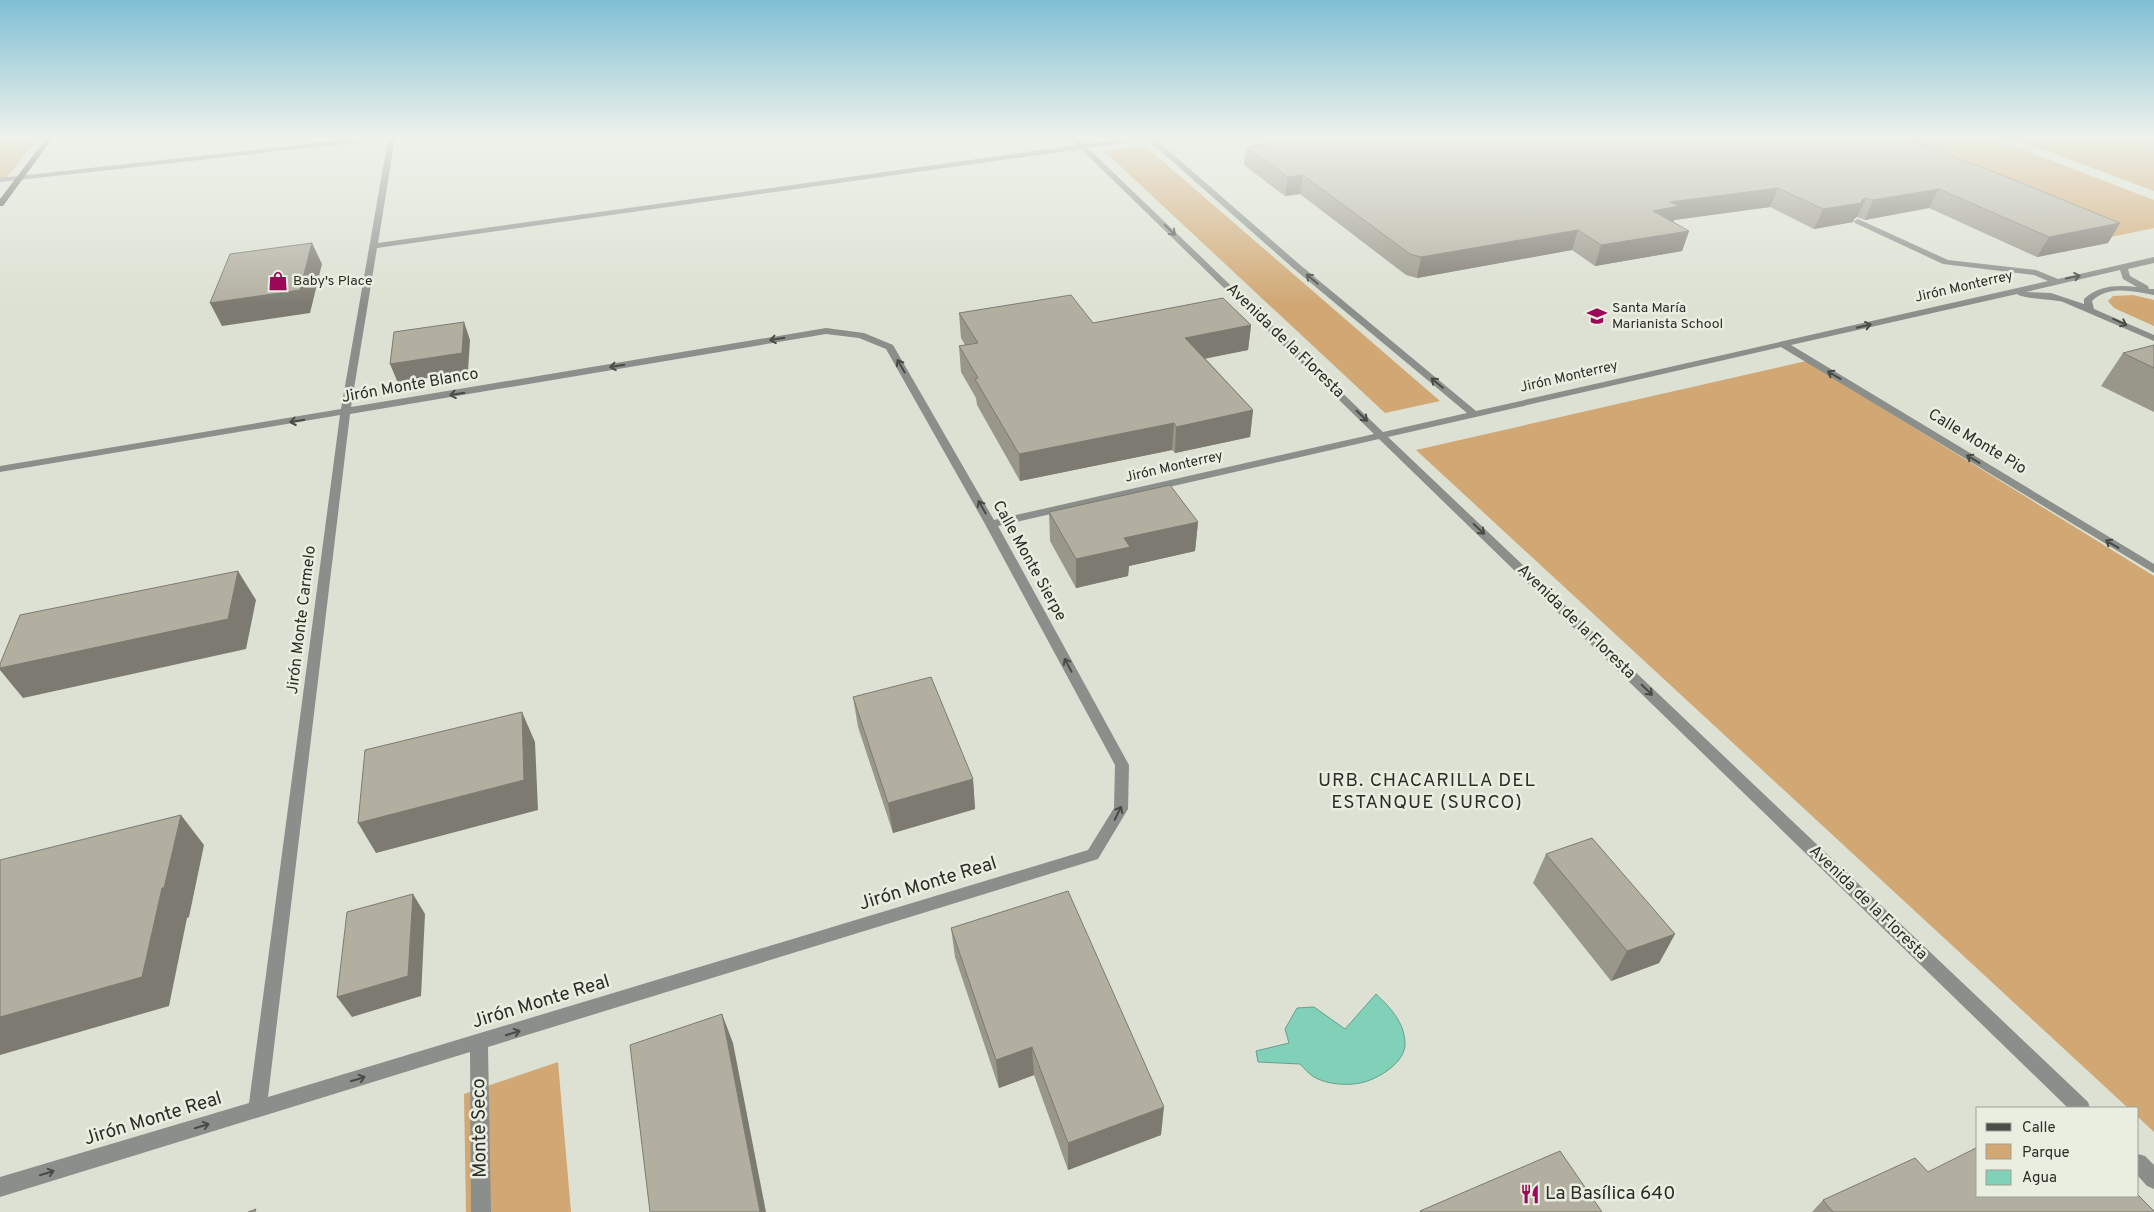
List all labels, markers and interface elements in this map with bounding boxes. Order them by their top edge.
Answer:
one-way arrow [1164,224,1176,236]
street label: Jirón Monterrey [1913,267,2015,307]
shop icon: Baby's Place [267,270,289,292]
one-way arrow [2065,272,2081,281]
place label: Baby's Place [293,273,372,290]
one-way arrow [1306,273,1319,284]
street label: Avenida de la Floresta [1222,279,1348,403]
place label: Santa María Marianista School [1612,300,1723,333]
school or university icon: Santa María Marianista School [1586,305,1608,327]
one-way arrow [2112,318,2127,327]
one-way arrow [1855,321,1871,330]
one-way arrow [770,335,786,345]
street label: Jirón Monterrey [1518,357,1620,397]
one-way arrow [896,360,906,374]
one-way arrow [610,362,626,372]
street label: Jirón Monte Blanco [340,364,480,408]
one-way arrow [1828,370,1842,380]
one-way arrow [1430,377,1443,389]
one-way arrow [449,389,465,399]
street label: Calle Monte Pio [1924,405,2030,479]
one-way arrow [1356,410,1369,422]
one-way arrow [289,416,305,426]
street label: Jirón Monterrey [1123,447,1225,487]
one-way arrow [1967,454,1981,464]
street label: Calle Monte Sierpe [988,497,1070,625]
one-way arrow [976,501,986,515]
one-way arrow [1473,523,1486,535]
one-way arrow [2106,538,2120,548]
street label: Jirón Monte Carmelo [283,544,321,696]
street label: Avenida de la Floresta [1513,560,1639,684]
one-way arrow [1063,658,1073,673]
one-way arrow [1641,684,1653,696]
district label: URB. CHACARILLA DEL ESTANQUE (SURCO) [1318,769,1536,815]
one-way arrow [1113,806,1123,821]
street label: Avenida de la Floresta [1805,841,1931,965]
street label: Jirón Monte Real [856,852,1000,916]
street label: Jirón Monte Real [469,970,613,1034]
one-way arrow [505,1027,521,1037]
one-way arrow [349,1074,365,1084]
street label: Monte Seco [467,1078,493,1178]
street label: Jirón Monte Real [81,1087,225,1151]
legend [1976,1107,2139,1197]
text: Calle [2022,1119,2056,1138]
one-way arrow [194,1120,210,1130]
text: Parque [2022,1144,2070,1163]
one-way arrow [38,1168,54,1178]
text: Agua [2022,1169,2057,1188]
place label: La Basílica 640 [1545,1182,1675,1206]
restaurant icon: La Basílica 640 [1519,1183,1541,1205]

